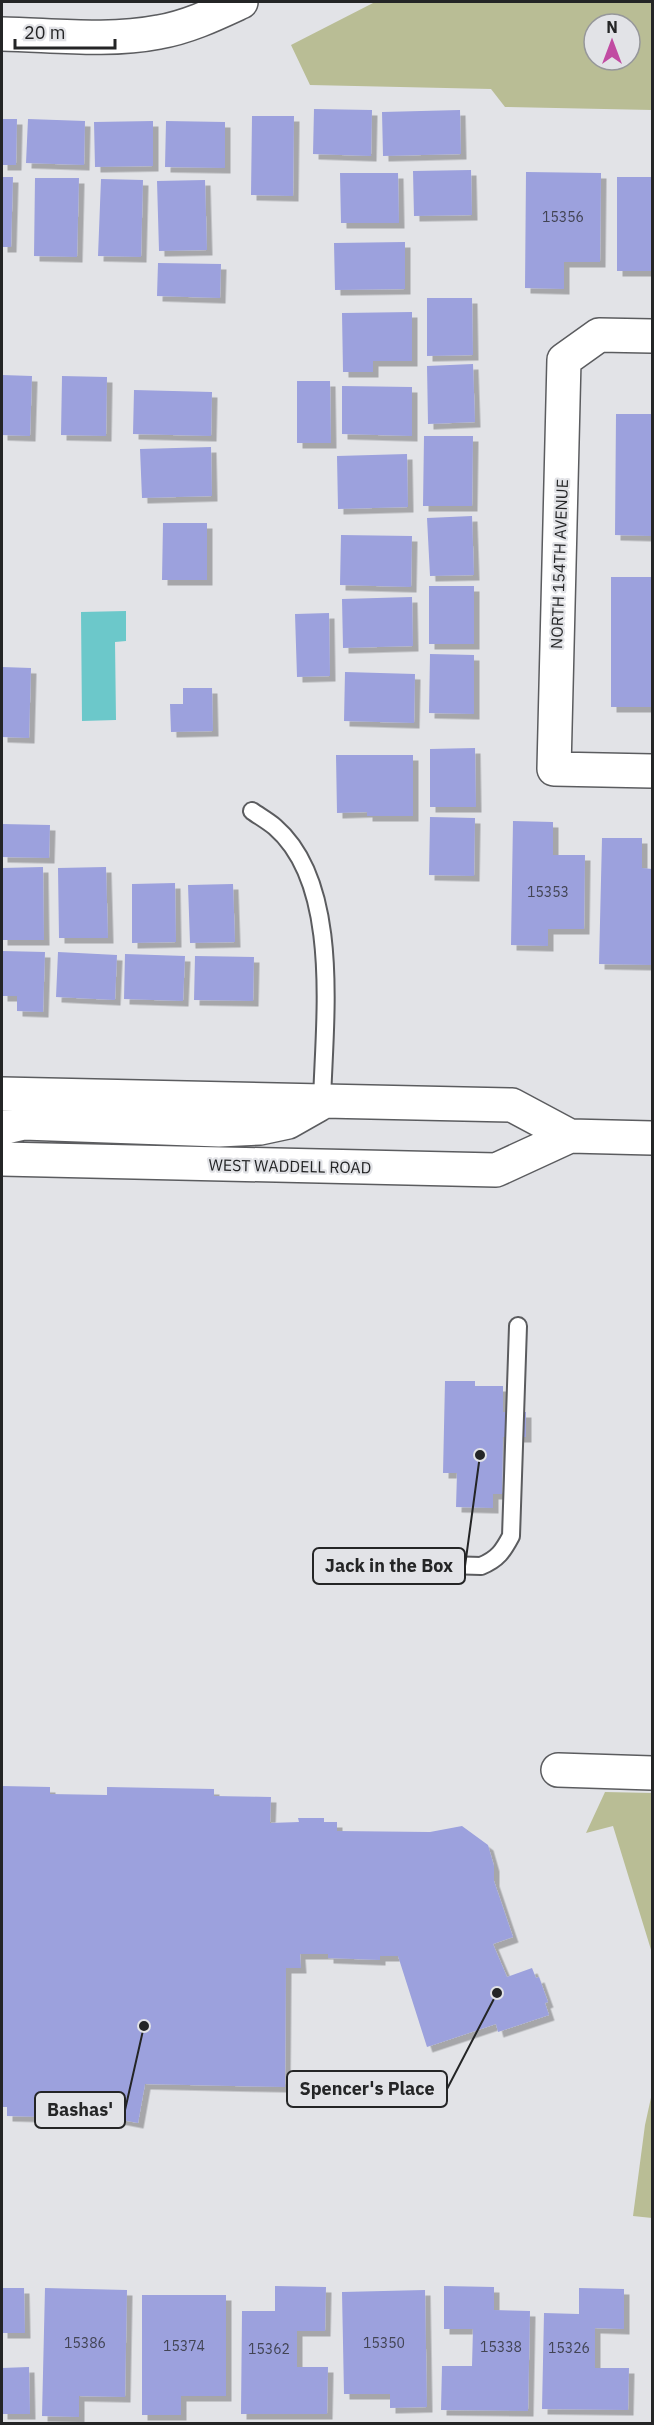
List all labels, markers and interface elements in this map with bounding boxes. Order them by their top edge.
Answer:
scale bar [15,12,116,50]
north arrow [582,12,642,72]
text: N [606,17,618,37]
text: 20 m [24,21,66,44]
house number: 15356 [542,208,584,226]
street label: NORTH 154TH AVENUE [546,479,572,649]
house number: 15353 [527,883,569,901]
street label: WEST WADDELL ROAD [208,1155,372,1177]
callout: Jack in the Box [313,1548,465,1584]
text: Jack in the Box [325,1554,453,1577]
callout: Spencer's Place [287,2071,447,2107]
text: Spencer's Place [299,2077,435,2100]
callout: Bashas' [35,2092,125,2128]
text: Bashas' [47,2098,113,2121]
house number: 15386 [64,2334,106,2352]
house number: 15350 [363,2334,405,2352]
house number: 15374 [163,2337,205,2355]
house number: 15338 [480,2338,522,2356]
house number: 15326 [548,2339,590,2357]
house number: 15362 [248,2340,290,2358]

